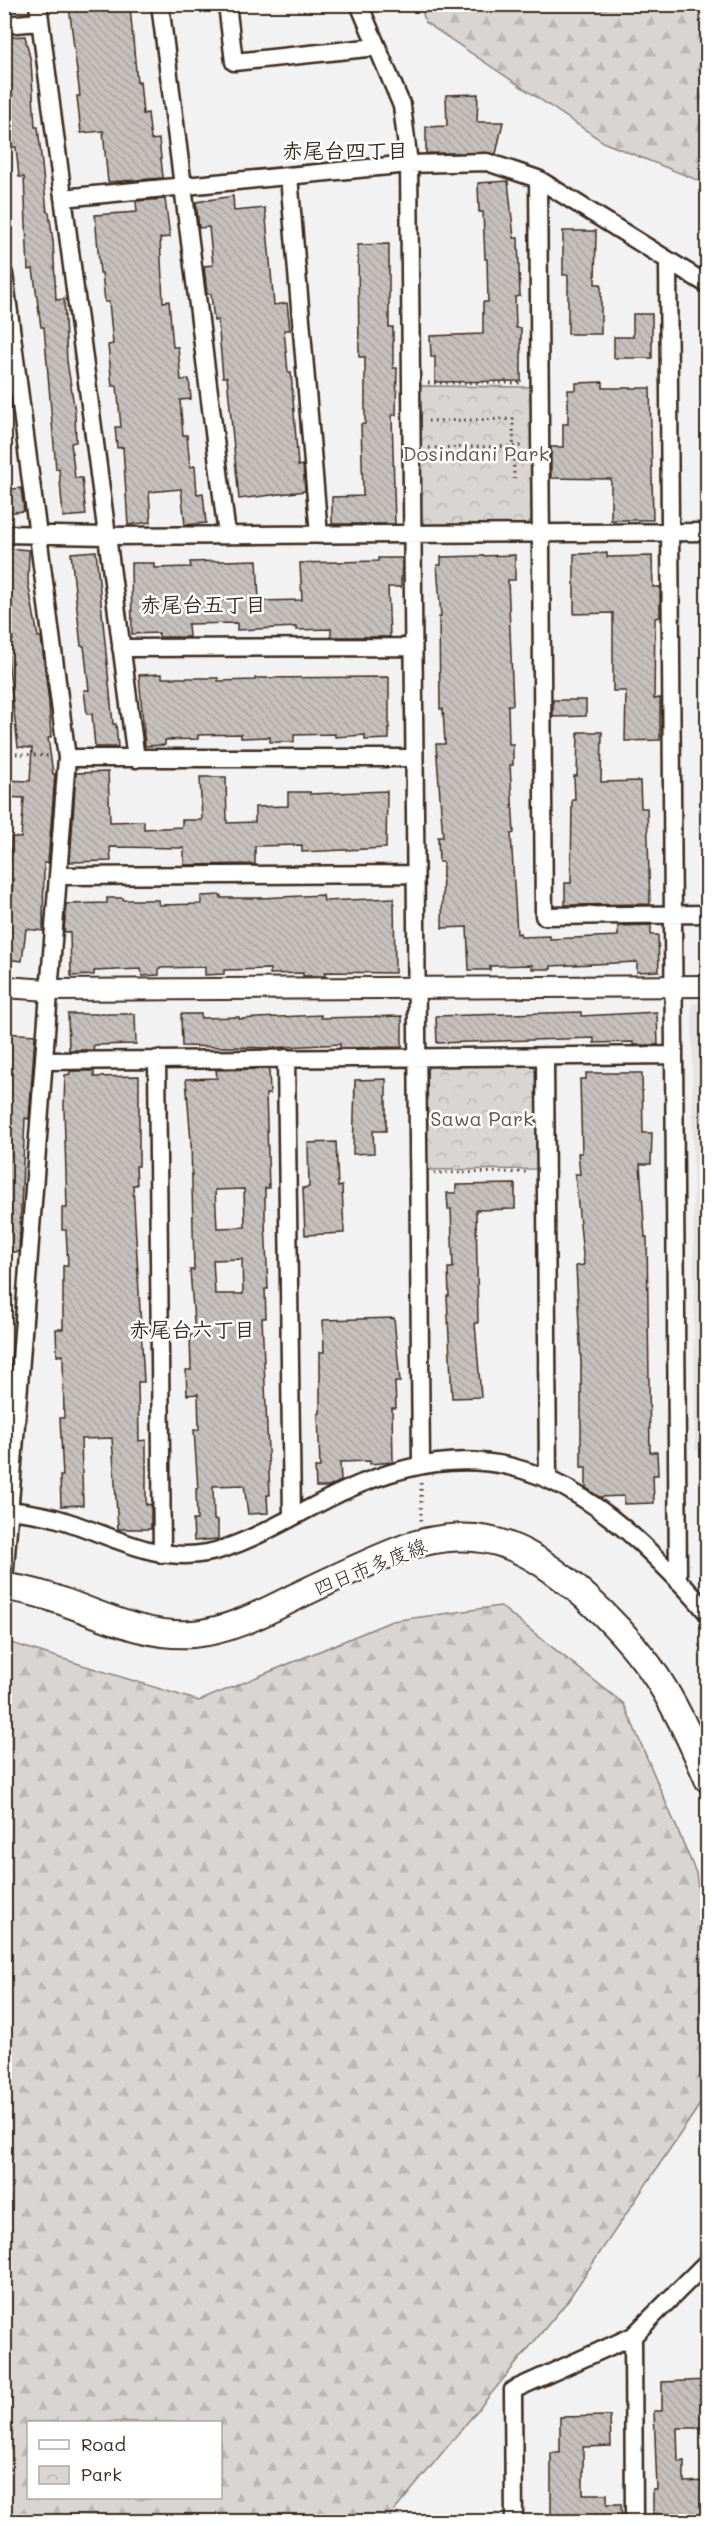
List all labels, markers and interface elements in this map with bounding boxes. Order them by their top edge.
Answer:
district label: 赤尾台四丁目 [282,136,408,163]
park label: Dosindani Park [403,440,549,466]
district label: 赤尾台五丁目 [140,590,266,617]
park label: Sawa Park [430,1105,534,1131]
district label: 赤尾台六丁目 [129,1315,255,1342]
street label: 四日市多度線 [309,1531,431,1601]
legend [27,2421,222,2499]
text: Road [81,2432,126,2456]
text: Park [81,2462,122,2486]

